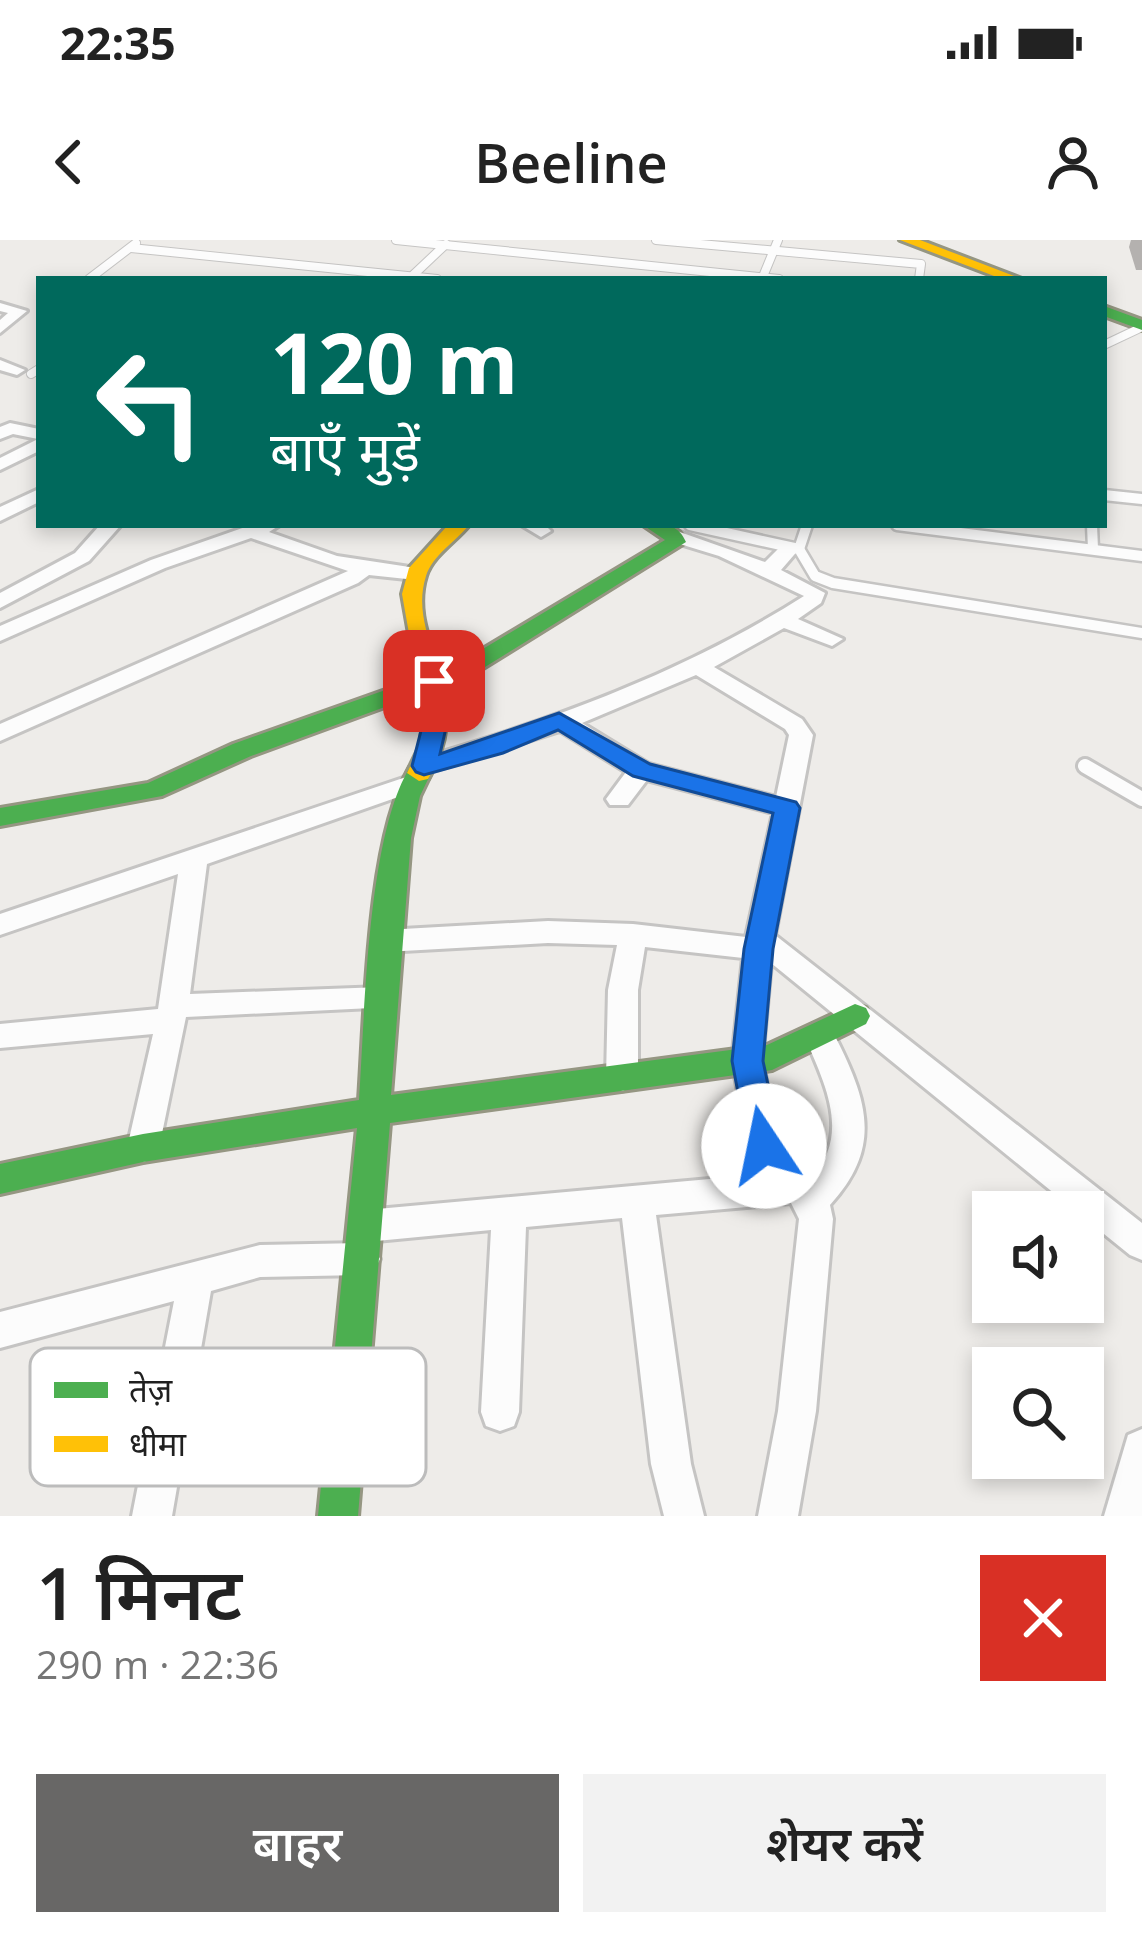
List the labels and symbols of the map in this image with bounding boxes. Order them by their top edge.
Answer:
pin [383,630,485,732]
position arrow [701,1083,827,1209]
legend [30,1348,426,1486]
text: तेज़ [129,1367,173,1412]
text: धीमा [129,1421,188,1466]

